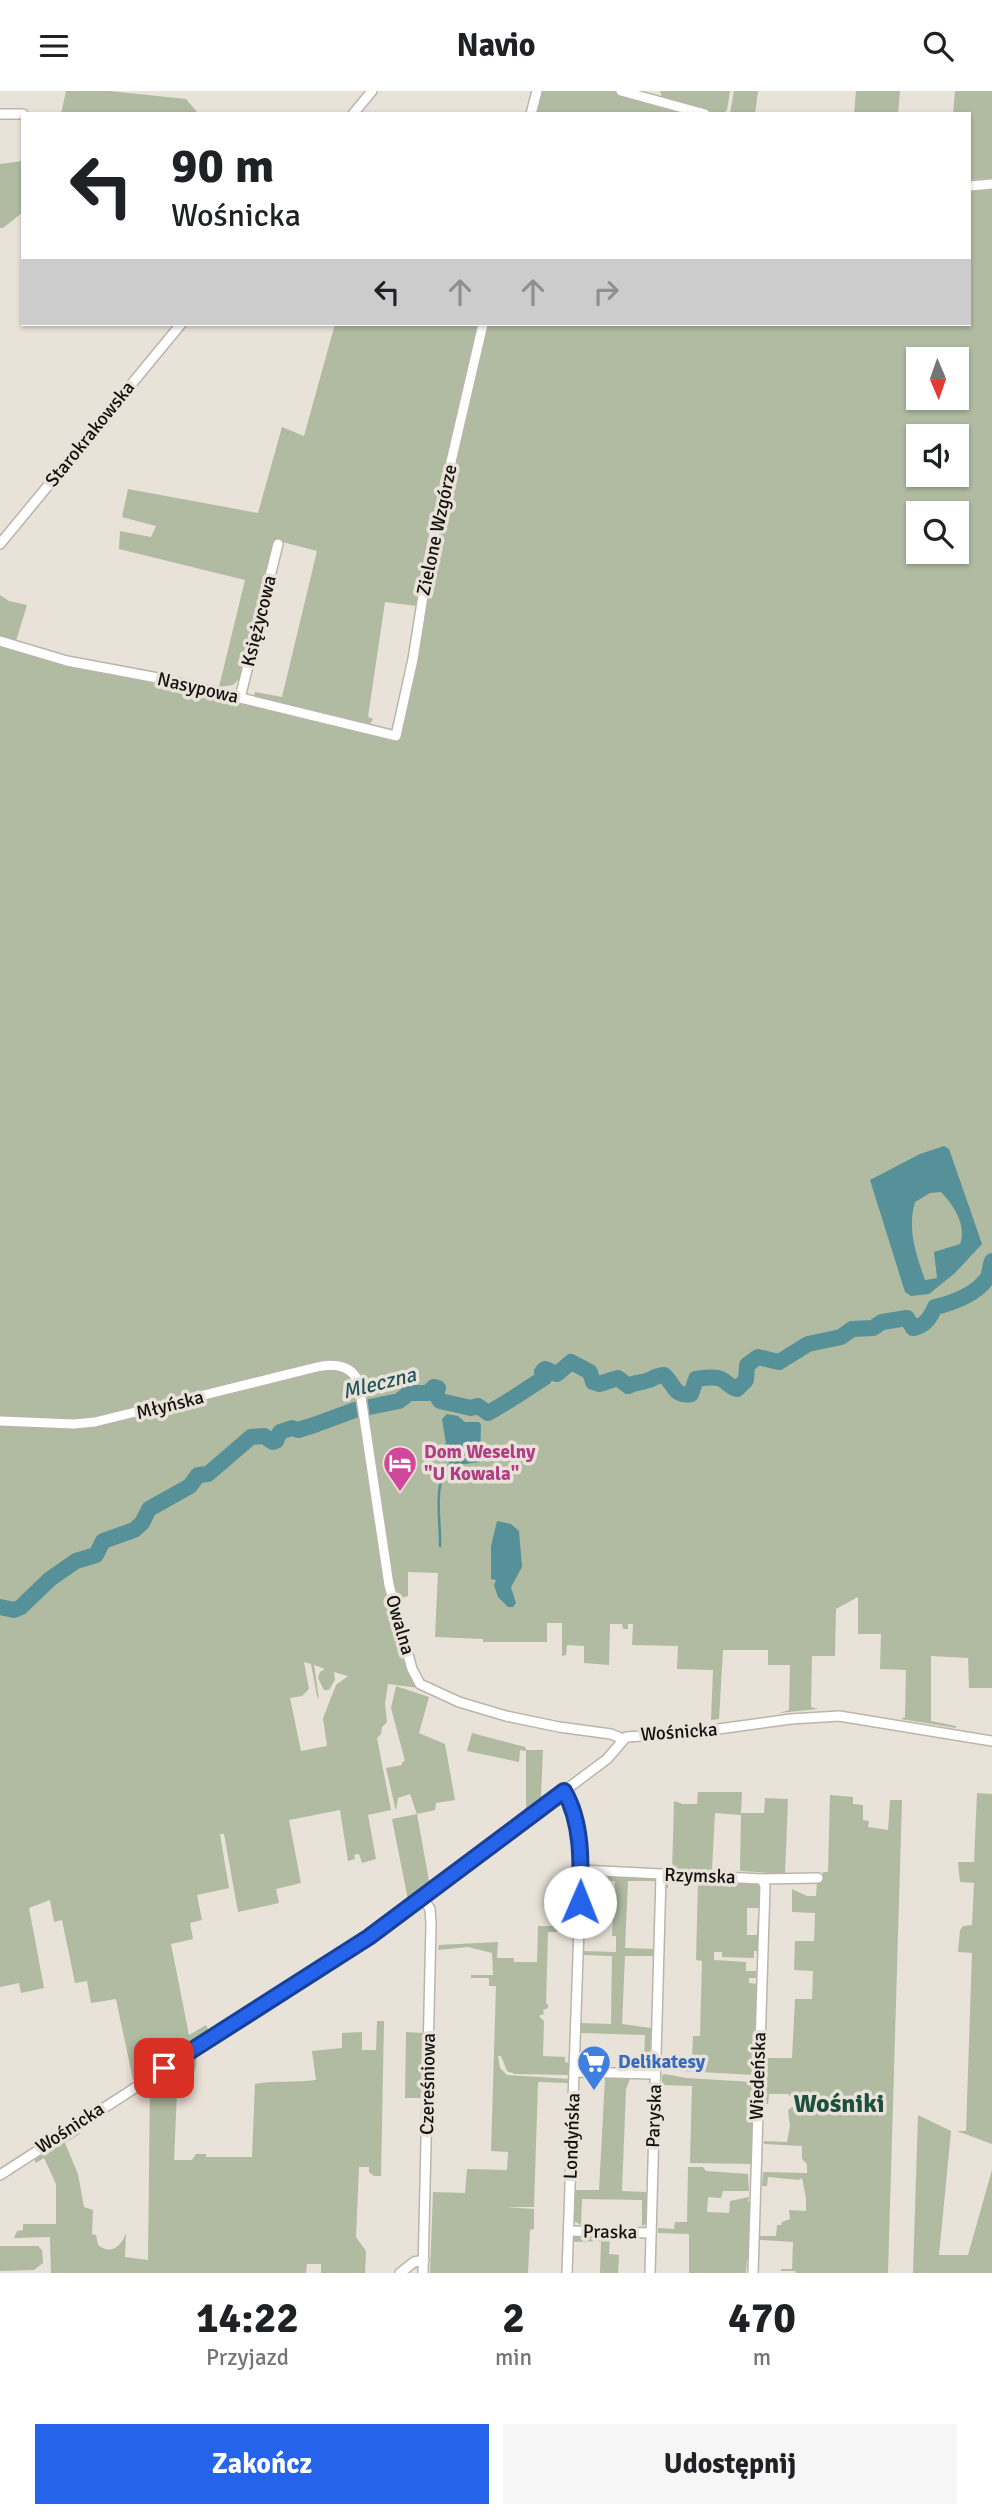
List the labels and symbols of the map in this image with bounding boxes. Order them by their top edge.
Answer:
north arrow [906,347,970,409]
street label: Starokrakowska [40,376,140,492]
street label: Zielone Wzgórze [411,462,463,598]
street label: Księżycowa [236,573,282,669]
street label: Nasypowa [155,667,241,709]
water label: Mleczna [340,1361,420,1405]
street label: Młyńska [134,1385,206,1425]
place label: Dom Weselny "U Kowala" [424,1440,536,1486]
hotel icon: Dom Weselny "U Kowala" [381,1444,419,1493]
street label: Owalna [380,1592,420,1658]
street label: Wośnicka [640,1717,718,1747]
street label: Rzymska [664,1863,736,1889]
position arrow [543,1865,617,1939]
street label: Wiedeńska [744,2031,772,2121]
street label: Czereśniowa [415,2033,441,2135]
pin [134,2038,194,2098]
supermarket icon: Delikatesy [575,2043,613,2092]
place label: Delikatesy [618,2050,706,2074]
street label: Paryska [641,2084,667,2148]
district label: Wośniki [794,2088,884,2120]
street label: Londyńska [558,2092,586,2180]
street label: Wośnicka [31,2097,109,2159]
street label: Praska [583,2220,637,2244]

